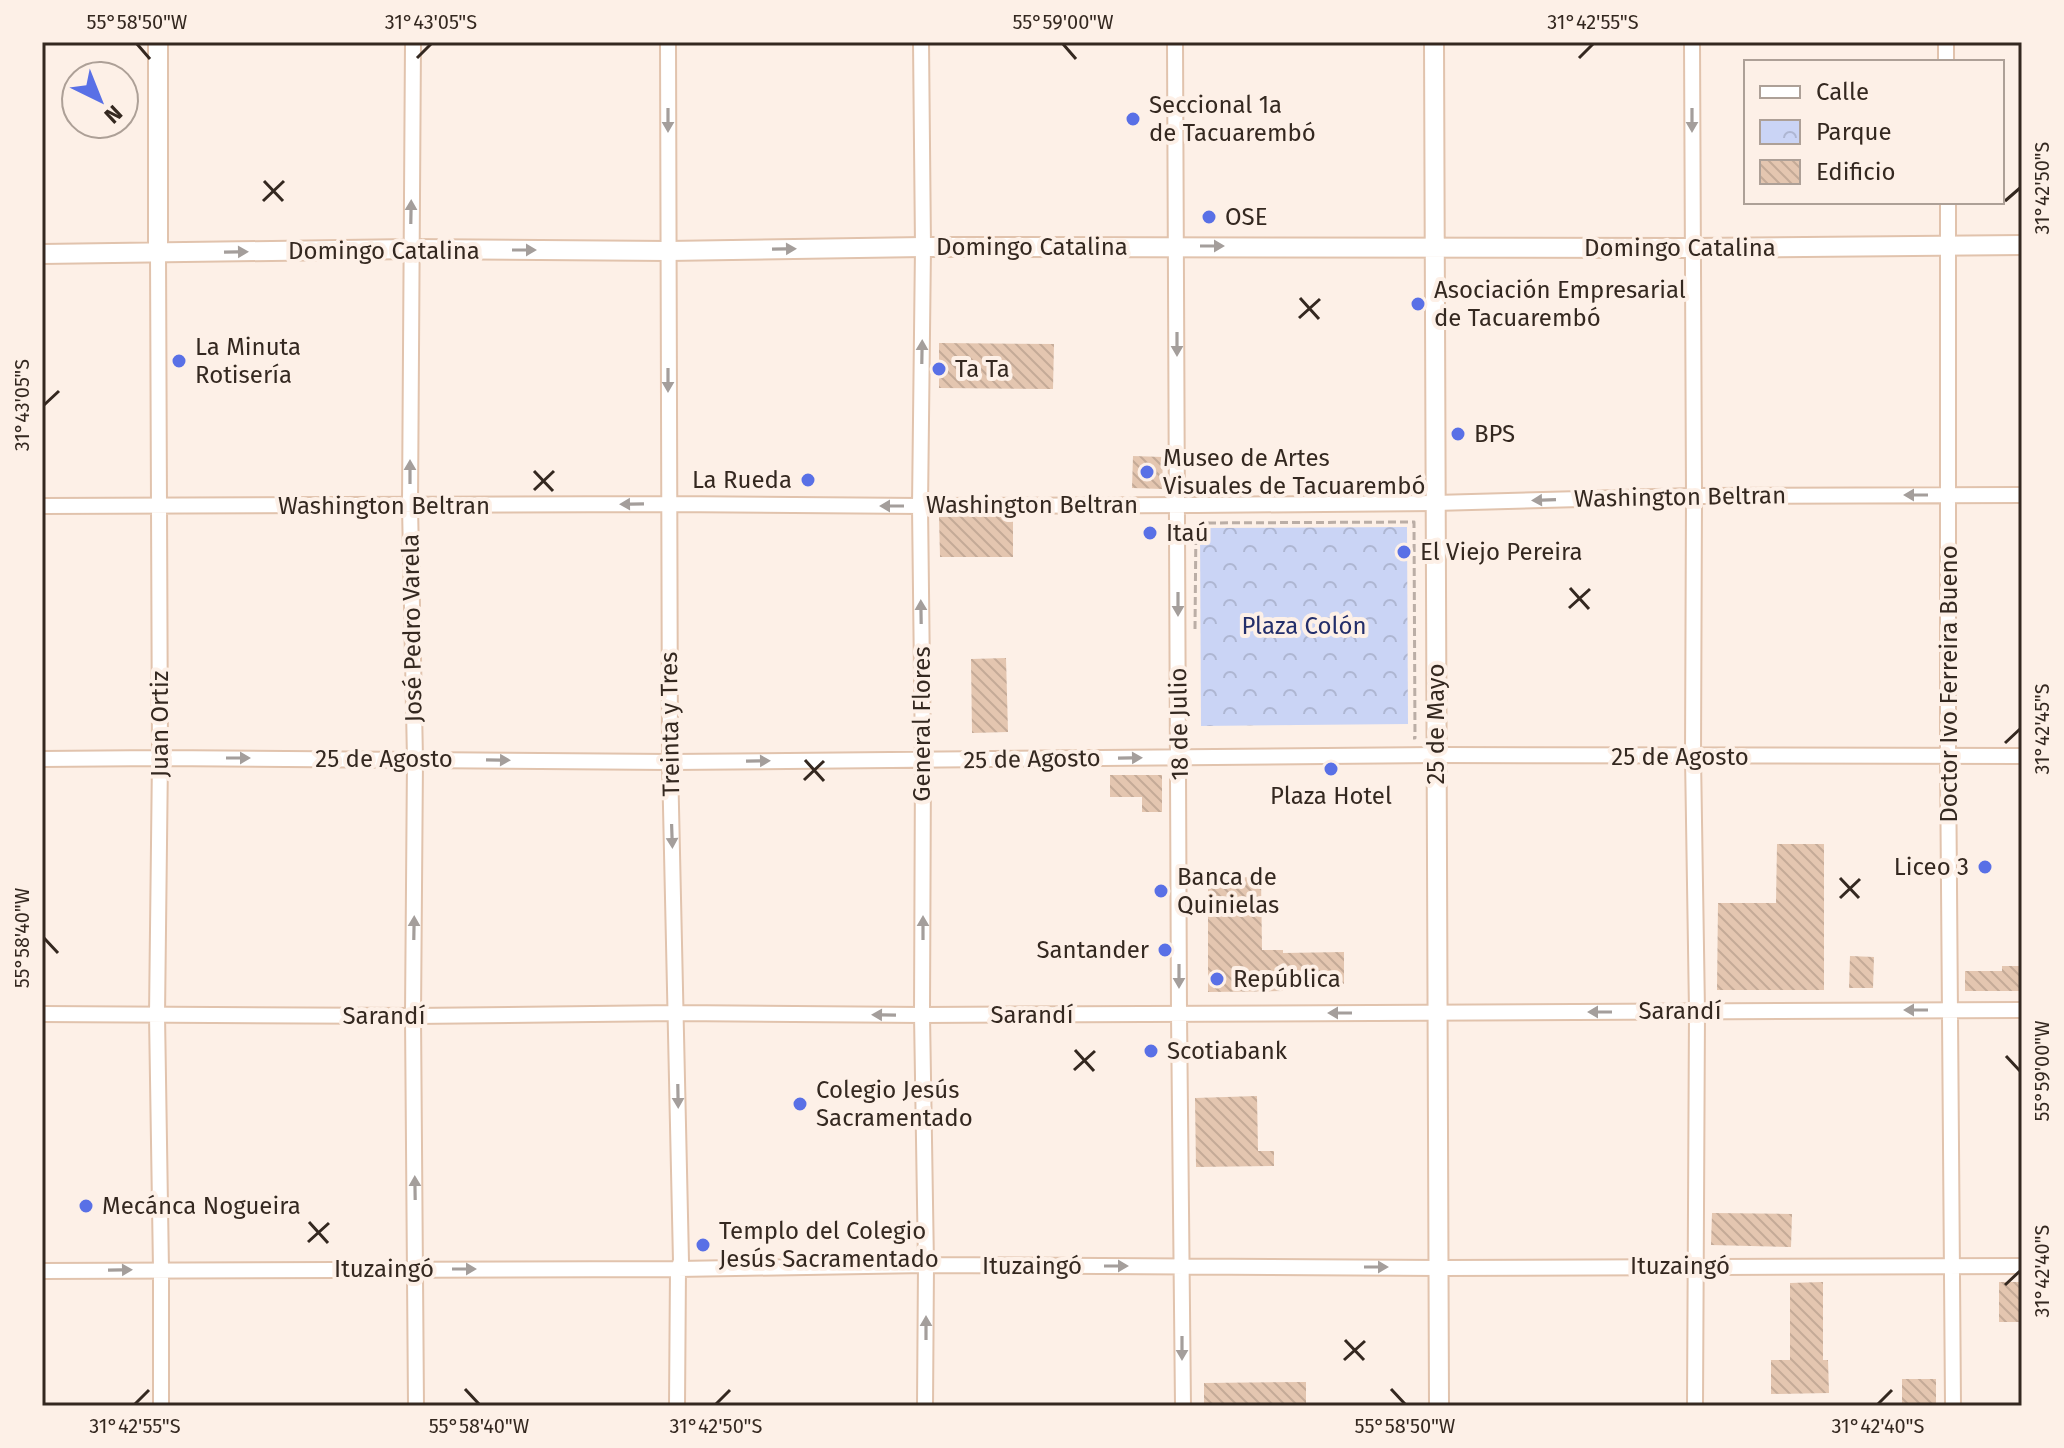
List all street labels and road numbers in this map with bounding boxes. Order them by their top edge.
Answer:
street label: Domingo Catalina [936,233,1128,261]
street label: Domingo Catalina [1584,234,1776,262]
street label: Domingo Catalina [288,237,480,265]
street label: Washington Beltran [1574,481,1786,513]
street label: Washington Beltran [926,491,1138,519]
street label: Washington Beltran [278,492,490,520]
street label: José Pedro Varela [396,533,428,723]
street label: Doctor Ivo Ferreira Bueno [1935,545,1963,823]
street label: General Flores [908,646,936,802]
street label: Treinta y Tres [655,651,685,797]
street label: 25 de Mayo [1422,663,1450,785]
street label: 18 de Julio [1164,667,1194,781]
street label: Juan Ortiz [146,671,174,777]
street label: 25 de Agosto [1611,743,1749,771]
street label: 25 de Agosto [963,744,1101,774]
street label: 25 de Agosto [315,745,453,773]
street label: Sarandí [1638,997,1722,1025]
street label: Sarandí [990,1001,1074,1029]
street label: Sarandí [342,1002,426,1030]
street label: Ituzaingó [982,1252,1082,1280]
street label: Ituzaingó [1630,1252,1730,1280]
street label: Ituzaingó [334,1255,434,1283]

